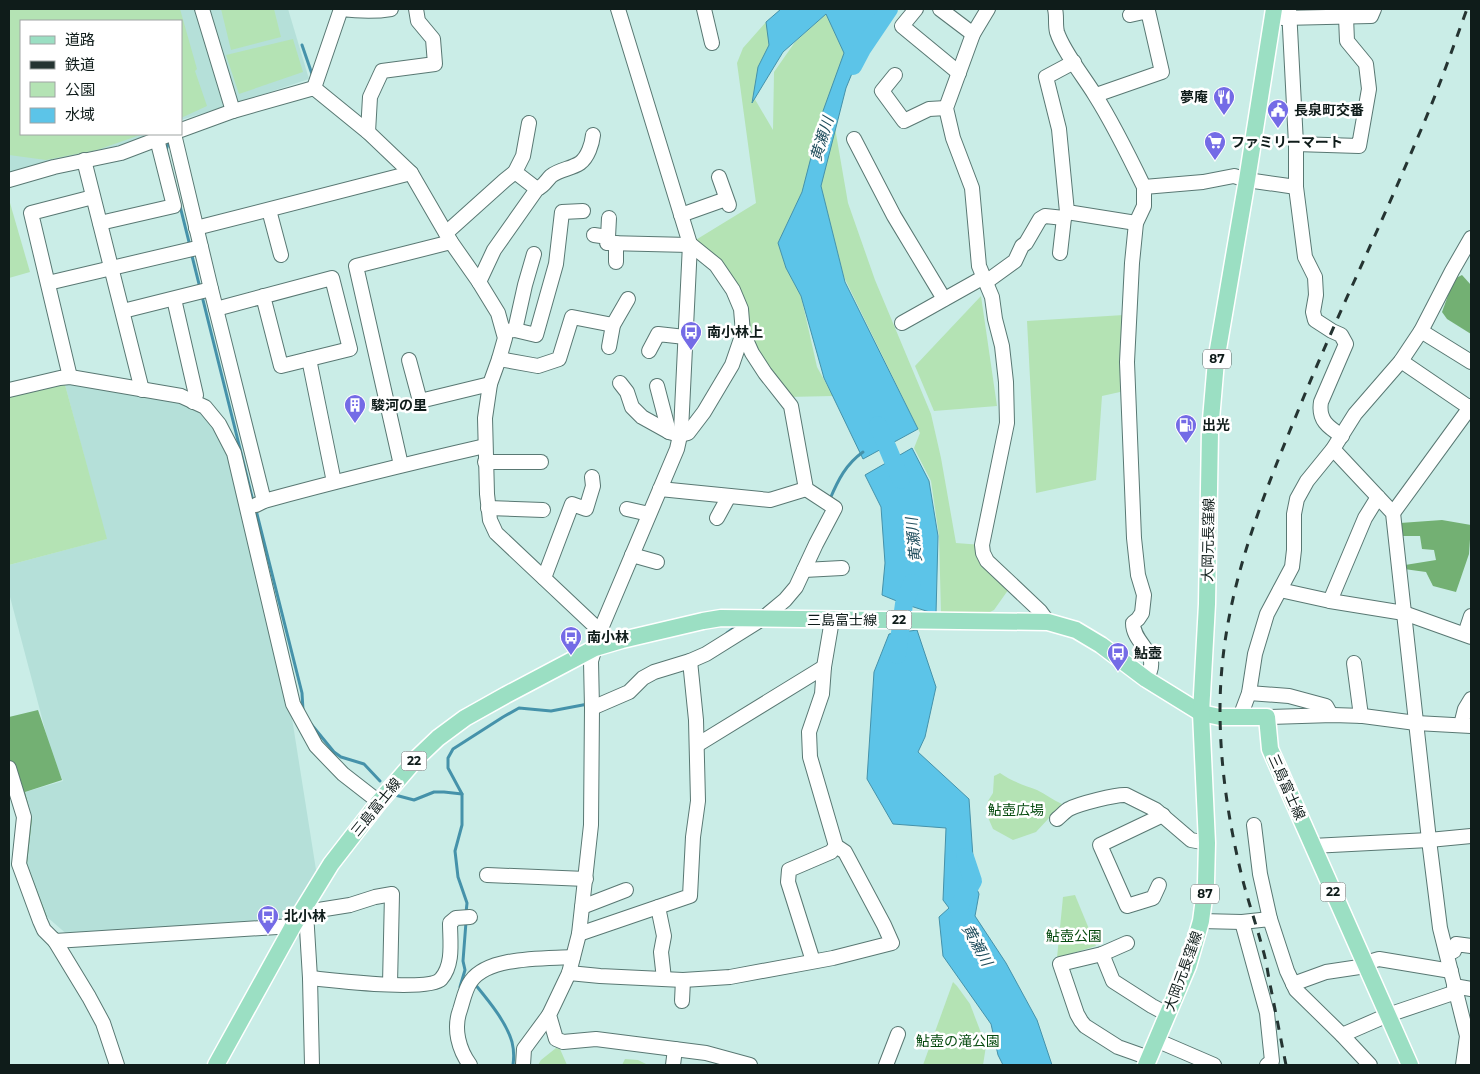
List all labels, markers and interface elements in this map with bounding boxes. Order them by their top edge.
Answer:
legend [20,20,182,135]
text: 道路 [65,30,95,49]
text: 鉄道 [65,55,95,74]
text: 公園 [65,80,95,99]
restaurant icon: 夢庵 [1212,85,1236,116]
place label: 夢庵 [1180,88,1208,106]
public building icon: 長泉町交番 [1266,98,1290,129]
place label: 長泉町交番 [1294,101,1364,119]
text: 水域 [65,105,95,124]
water label: 黄瀬川 [806,113,838,163]
supermarket icon: ファミリーマート [1203,130,1227,161]
place label: ファミリーマート [1231,133,1343,151]
bus stop icon: 南小林上 [679,320,703,351]
place label: 南小林上 [707,323,763,341]
road number: 87 [1203,349,1231,368]
building icon: 駿河の里 [343,393,367,424]
place label: 駿河の里 [371,396,427,414]
fuel station icon: 出光 [1174,413,1198,444]
place label: 出光 [1202,416,1230,434]
street label: 大岡元長窪線 [1198,498,1218,582]
water label: 黄瀬川 [901,515,925,563]
road number: 22 [886,610,912,630]
street label: 三島富士線 [807,611,877,629]
bus stop icon: 南小林 [559,625,583,656]
place label: 南小林 [587,628,629,646]
bus stop icon: 鮎壺 [1106,641,1130,672]
place label: 鮎壺 [1134,644,1162,662]
road number: 22 [402,751,426,770]
street label: 三島富士線 [1265,751,1309,823]
street label: 三島富士線 [347,774,405,840]
park label: 鮎壺広場 [988,801,1044,819]
road number: 22 [1320,882,1346,902]
road number: 87 [1191,884,1219,904]
bus stop icon: 北小林 [256,904,280,935]
place label: 北小林 [284,907,326,925]
water label: 黄瀬川 [958,920,998,971]
park label: 鮎壺公園 [1046,927,1102,945]
street label: 大岡元長窪線 [1160,928,1206,1014]
park label: 鮎壺の滝公園 [916,1032,1000,1050]

